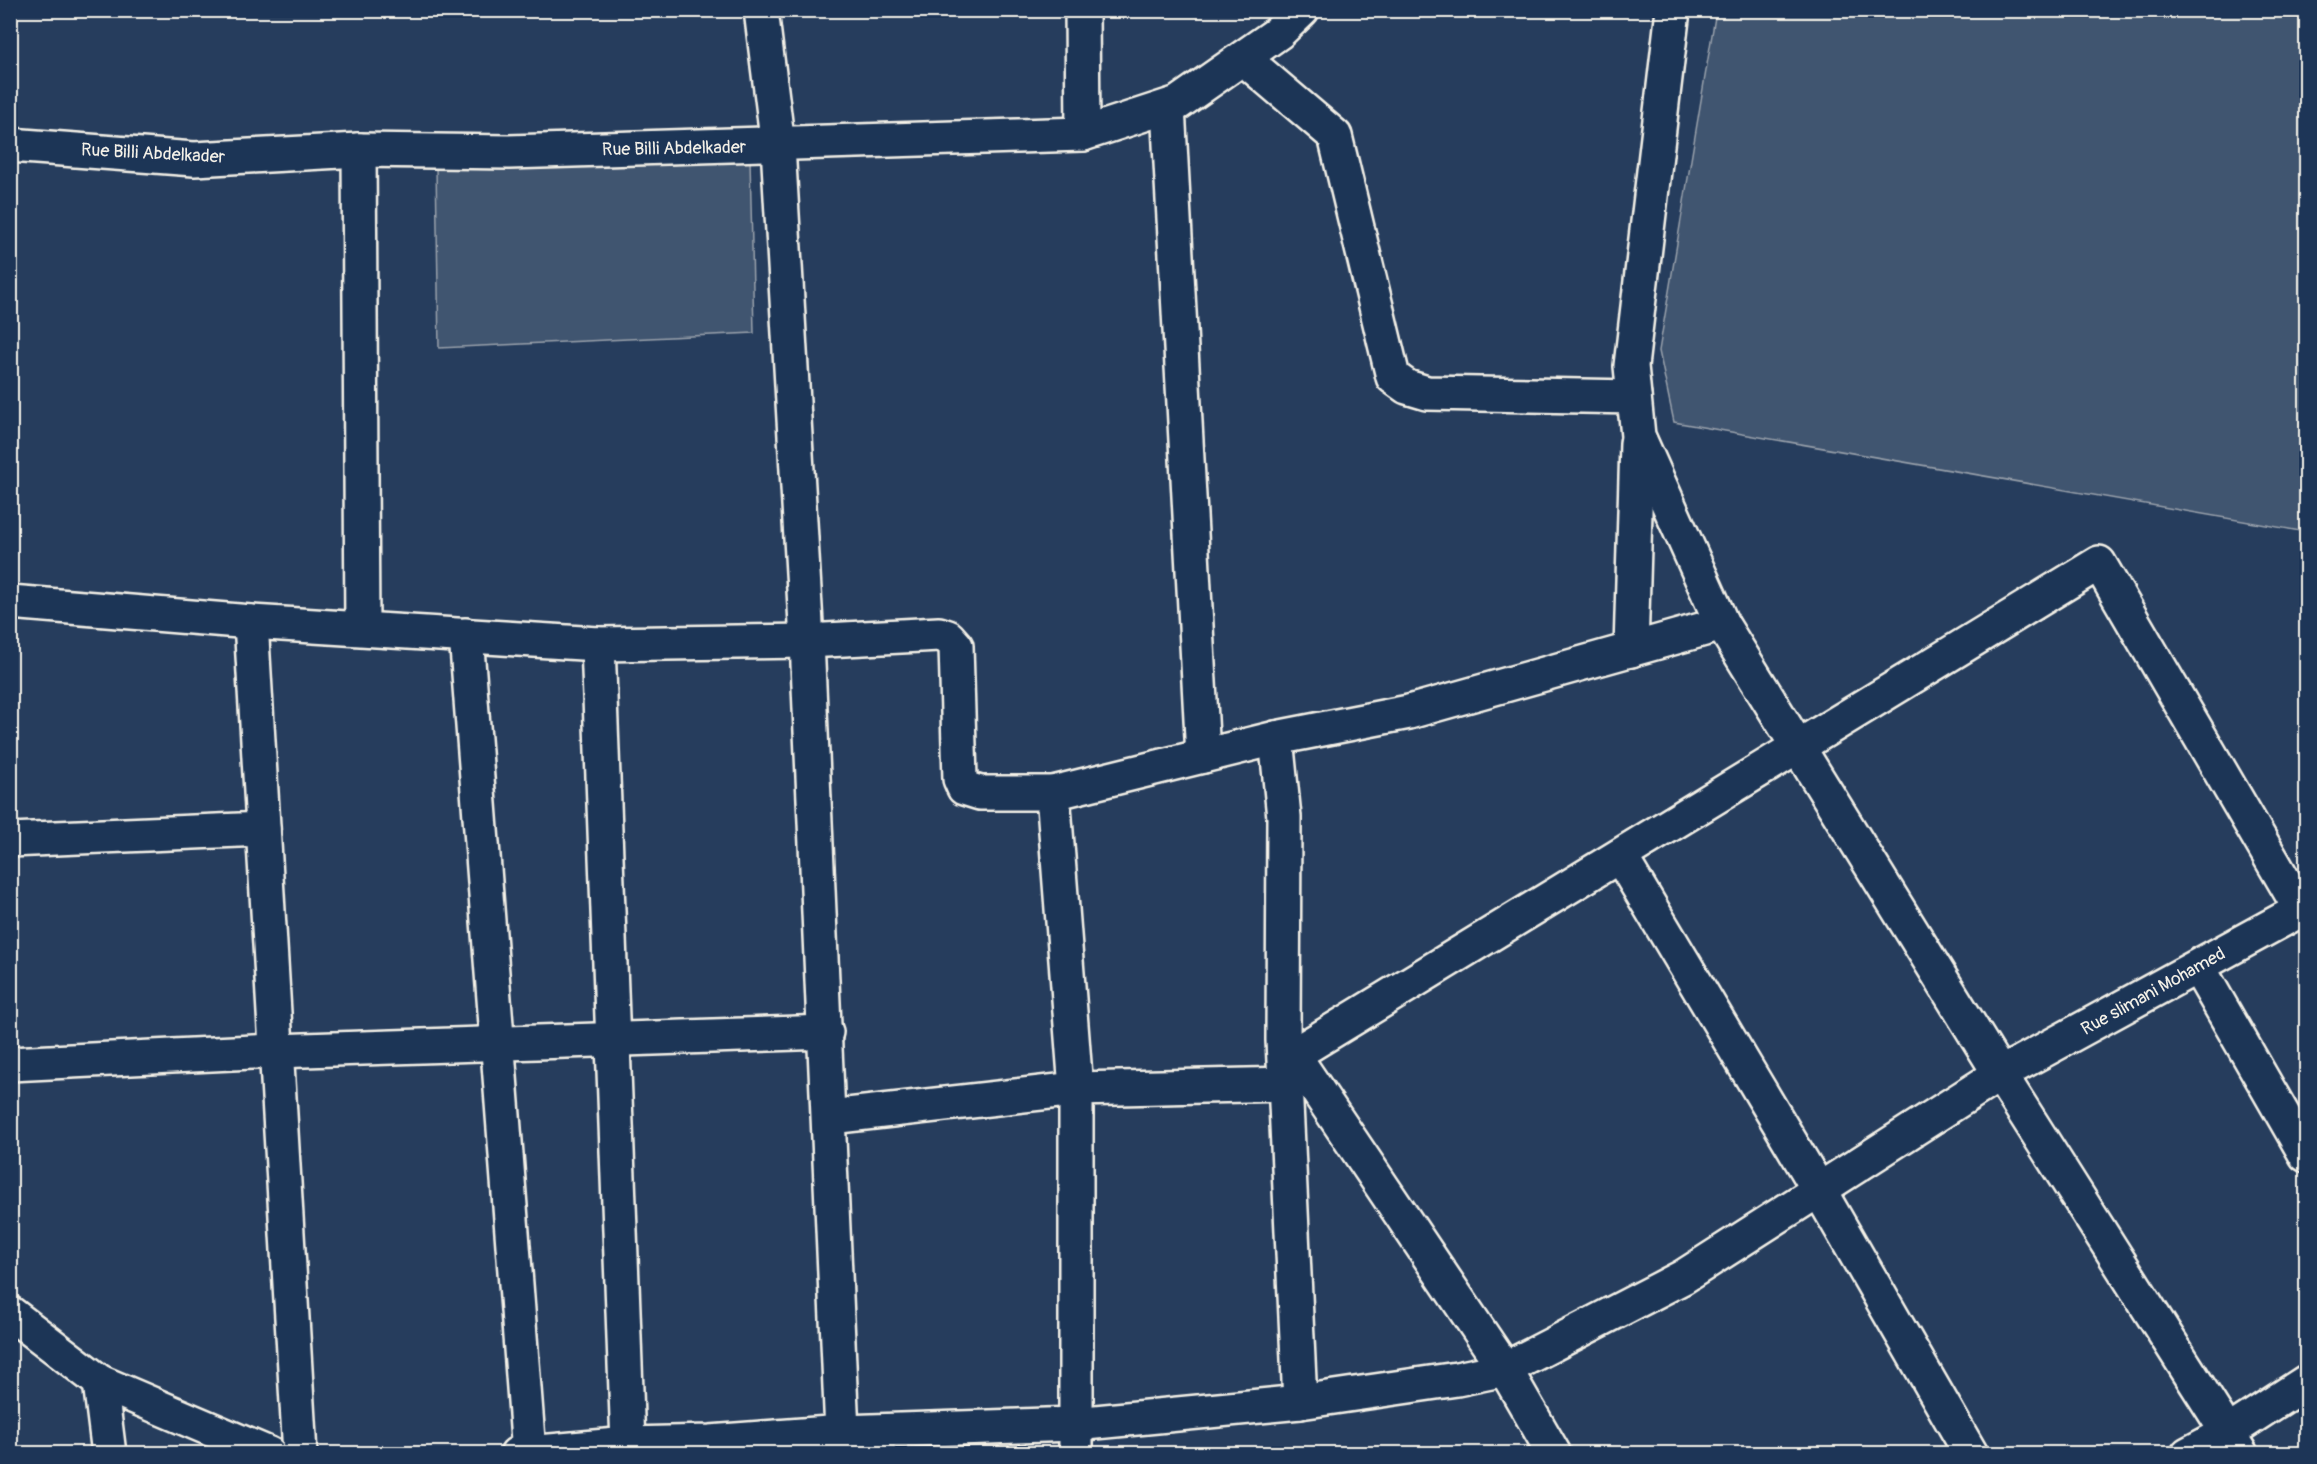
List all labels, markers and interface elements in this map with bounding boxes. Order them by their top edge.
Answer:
street label: Rue Billi Abdelkader [602,136,747,161]
street label: Rue Billi Abdelkader [80,138,226,169]
street label: Rue slimani Mohamed [2077,942,2229,1041]

